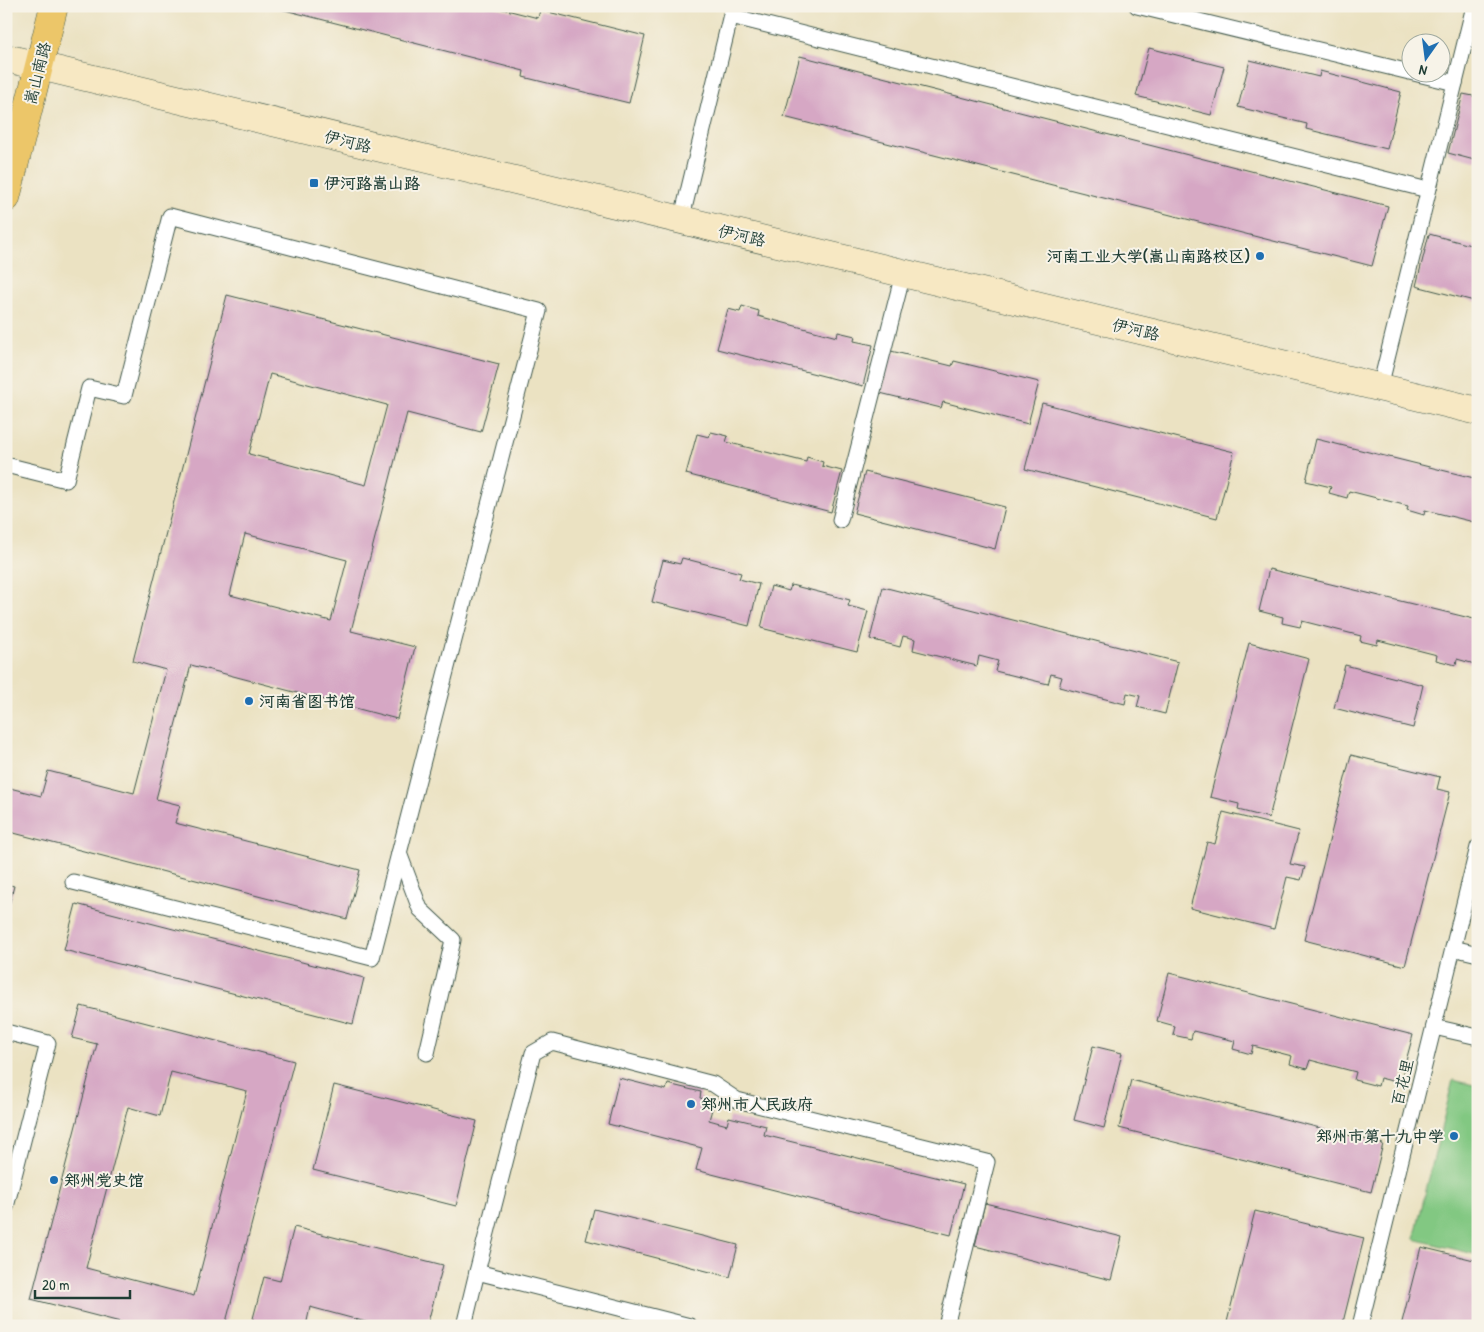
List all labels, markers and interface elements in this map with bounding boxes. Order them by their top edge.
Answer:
north arrow [1402,32,1452,82]
street label: 嵩山南路 [19,39,55,107]
text: N [1416,61,1429,81]
street label: 伊河路 [322,125,374,157]
place label: 伊河路嵩山路 [324,172,420,194]
marker: 伊河路嵩山路 [308,177,320,189]
street label: 伊河路 [716,219,768,251]
place label: 河南工业大学(嵩山南路校区) [1047,245,1250,267]
marker: 河南工业大学(嵩山南路校区) [1254,250,1266,262]
street label: 伊河路 [1110,313,1162,345]
place label: 河南省图书馆 [259,690,355,712]
marker: 河南省图书馆 [243,695,255,707]
street label: 百花里 [1386,1056,1418,1108]
place label: 郑州市人民政府 [701,1093,813,1115]
marker: 郑州市人民政府 [685,1098,697,1110]
place label: 郑州市第十九中学 [1316,1125,1444,1147]
marker: 郑州市第十九中学 [1448,1130,1460,1142]
place label: 郑州党史馆 [64,1169,144,1191]
marker: 郑州党史馆 [48,1174,60,1186]
scale bar [35,1267,130,1299]
text: 20 m [42,1274,69,1295]

